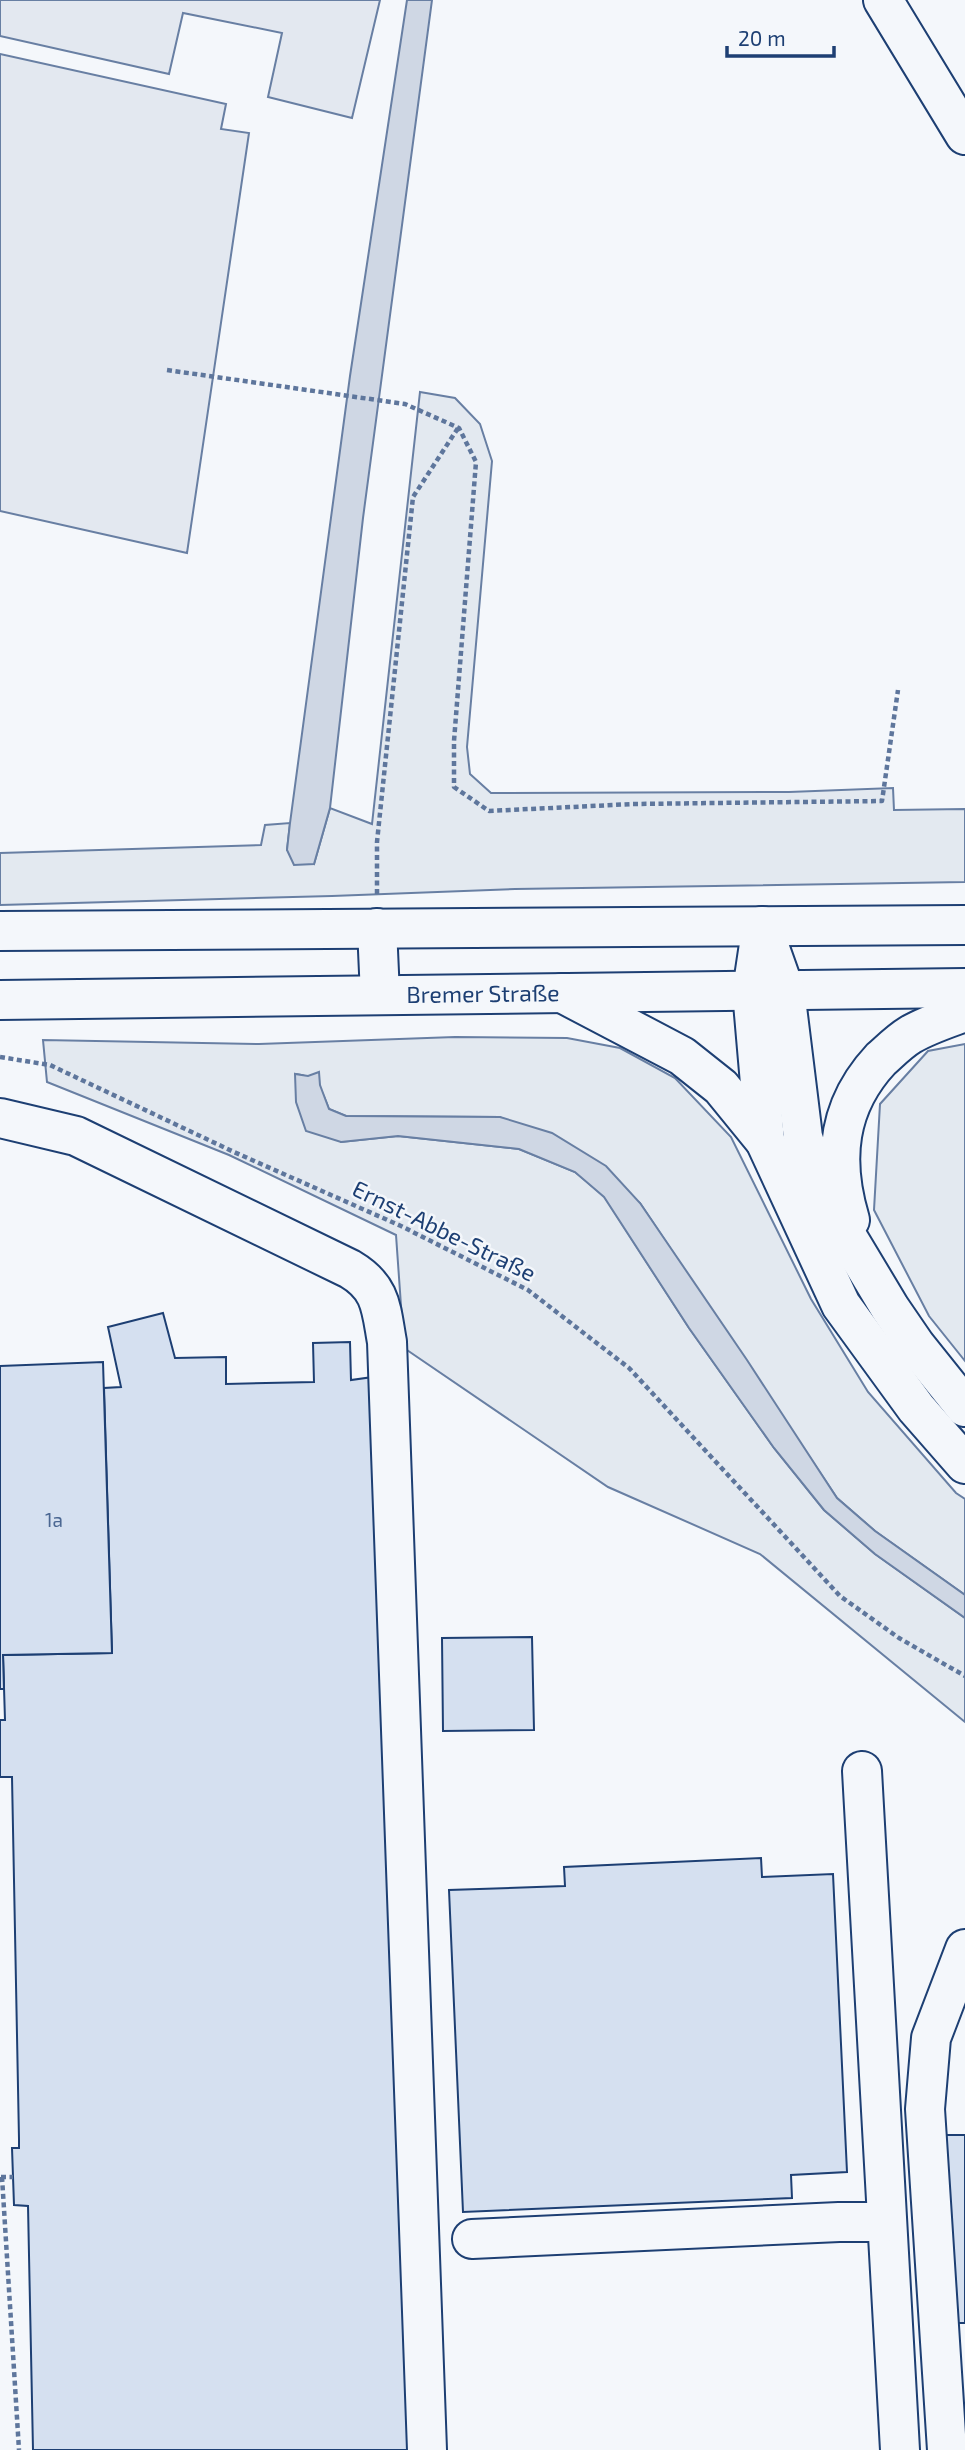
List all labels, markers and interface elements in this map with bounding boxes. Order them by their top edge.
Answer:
scale bar [727,14,834,58]
text: 20 m [738,25,786,50]
street label: Bremer Straße [406,978,560,1008]
street label: Ernst-Abbe-Straße [348,1174,541,1287]
house number: 1a [45,1508,63,1531]

